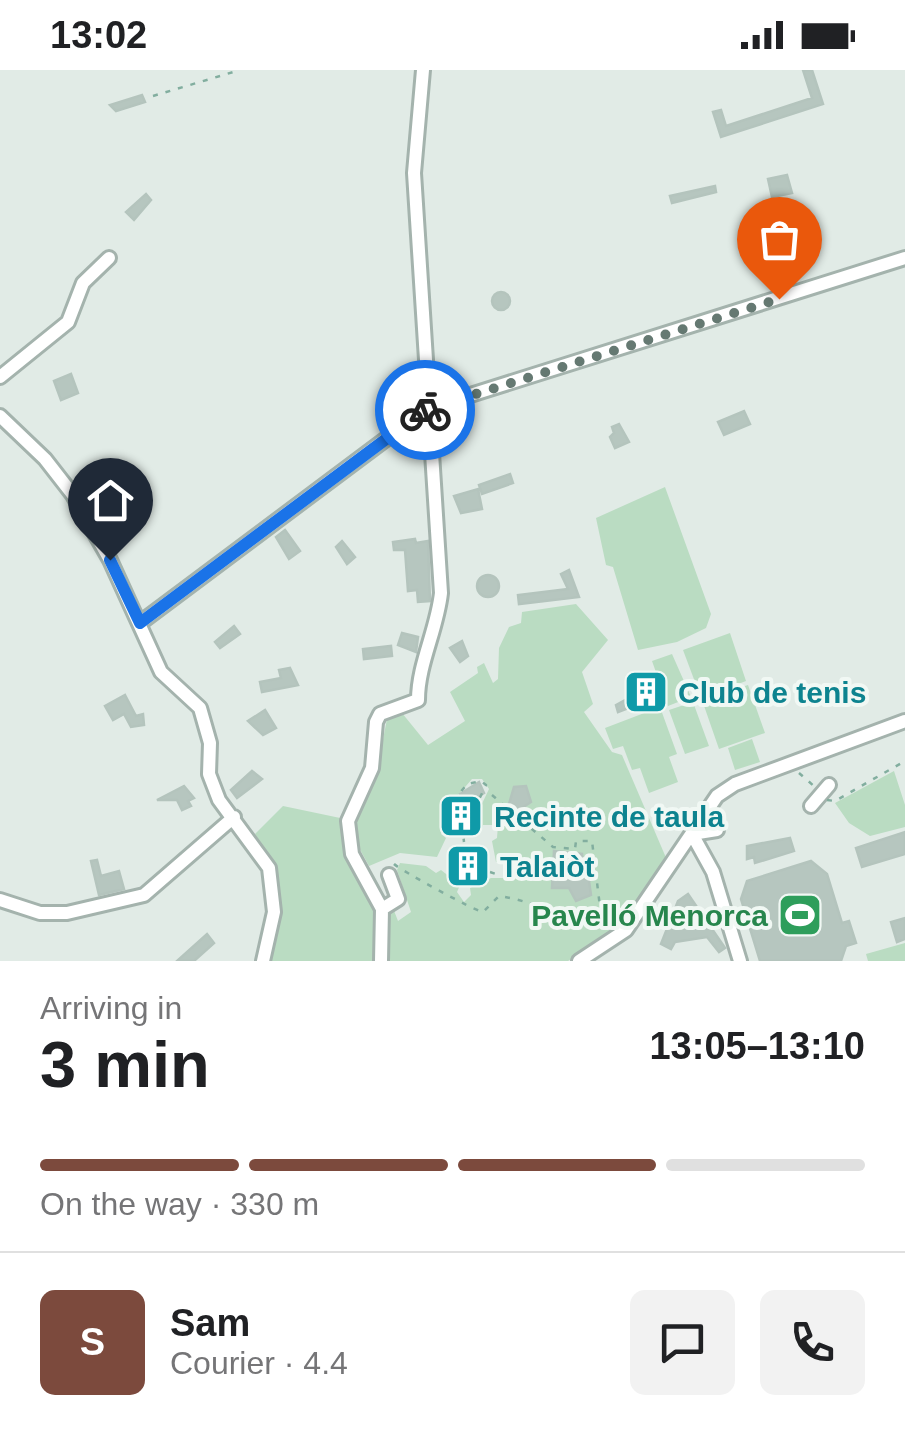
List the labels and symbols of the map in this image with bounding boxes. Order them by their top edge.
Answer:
pin [737,197,822,300]
courier [375,360,475,460]
pin [68,458,153,561]
building icon: Club de tenis [623,669,669,715]
place label: Club de tenis [678,676,866,709]
building icon: Recinte de taula [438,793,484,839]
place label: Recinte de taula [494,800,724,833]
building icon: Talaiòt [445,843,491,889]
place label: Talaiòt [500,850,594,883]
sports icon: Pavelló Menorca [777,892,823,938]
place label: Pavelló Menorca [531,899,768,932]

